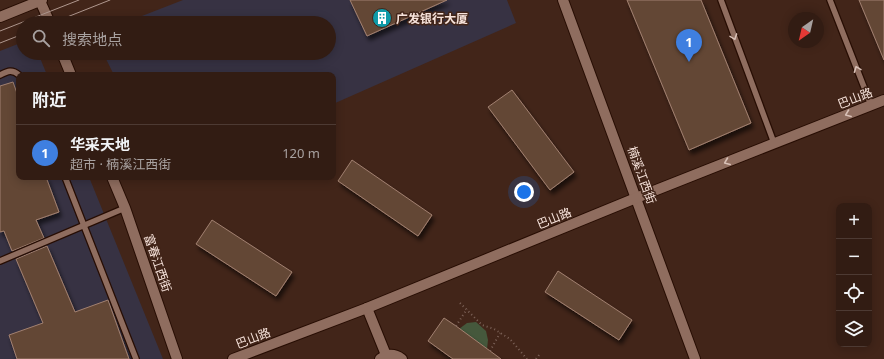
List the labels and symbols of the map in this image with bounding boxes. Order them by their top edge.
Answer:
building icon: 广发银行大厦 [371,7,393,29]
place label: 广发银行大厦 [396,10,468,27]
north arrow [788,12,824,48]
pin: 1 [676,29,702,62]
one-way arrow [730,33,738,40]
one-way arrow [854,65,862,73]
street label: 巴山路 [835,84,875,112]
one-way arrow [844,110,851,118]
street label: 楠溪江西街 [624,144,660,206]
one-way arrow [723,158,730,166]
your location [514,182,534,202]
street label: 巴山路 [534,203,574,233]
street label: 富春江西街 [140,232,176,294]
street label: 巴山路 [233,324,273,352]

